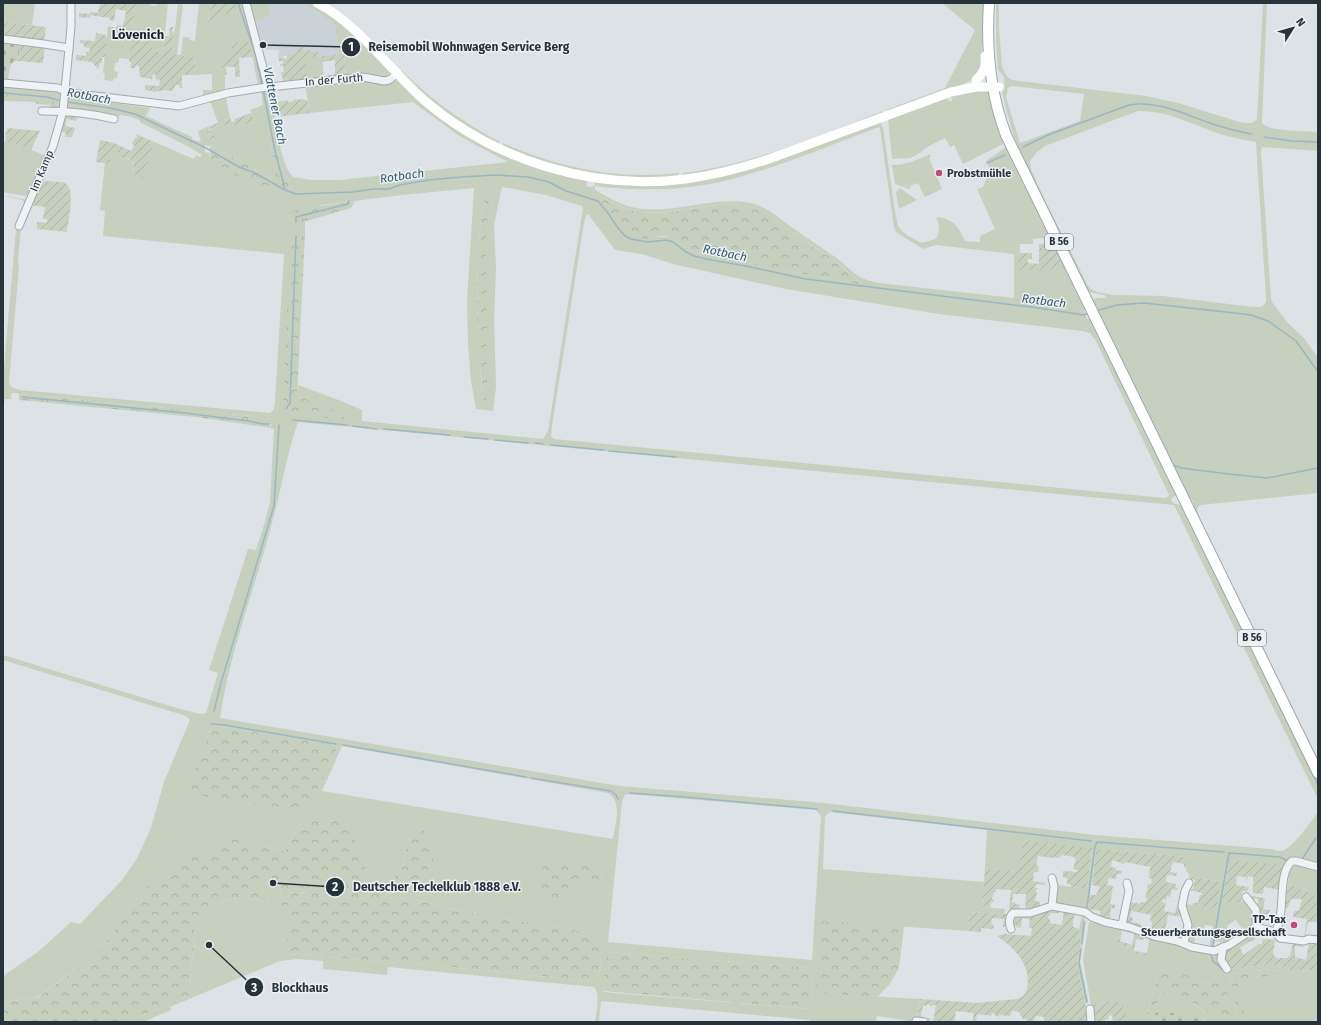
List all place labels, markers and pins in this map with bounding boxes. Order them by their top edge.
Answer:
callout: Reisemobil Wohnwagen Service Berg [341,35,578,59]
place label: Probstmühle [947,167,1011,180]
marker: Probstmühle [934,168,944,178]
callout: Deutscher Teckelklub 1888 e.V. [325,875,529,899]
place label: TP-Tax Steuerberatungsgesellschaft [1141,913,1287,939]
marker: TP-Tax Steuerberatungsgesellschaft [1289,920,1299,930]
callout: Blockhaus [244,975,337,999]

